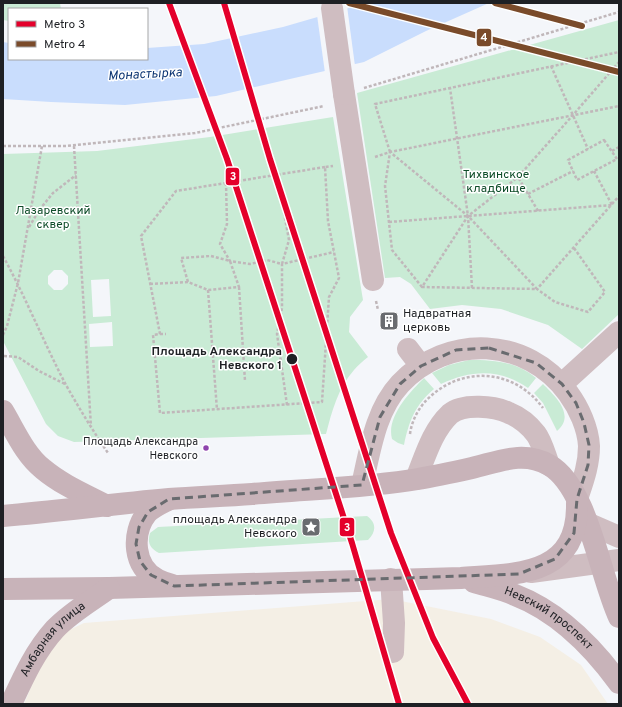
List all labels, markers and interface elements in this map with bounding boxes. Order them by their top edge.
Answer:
legend [8,8,148,60]
text: Metro 3 [44,17,85,33]
line badge: 4 [476,28,492,47]
text: 4 [480,31,488,45]
text: Metro 4 [44,37,85,53]
water label: Монастырка [108,65,183,85]
line badge: 3 [225,167,240,186]
park label: Тихвинское кладбище [463,167,529,197]
text: 3 [230,170,236,184]
park label: Лазаревский сквер [15,203,91,233]
place label: Надвратная церковь [403,306,471,336]
building icon: Надвратная церковь [378,310,400,332]
place label: Площадь Александра Невского 1 [152,344,282,374]
marker: Площадь Александра Невского 1 [285,352,299,366]
place label: Площадь Александра Невского [83,435,198,463]
marker: Площадь Александра Невского [201,443,211,453]
place label: площадь Александра Невского [173,512,297,542]
place icon: площадь Александра Невского [300,516,322,538]
line badge: 3 [339,517,355,537]
text: 3 [344,521,350,535]
street label: Невский проспект [502,583,597,654]
street label: Амбарная улица [17,599,89,680]

